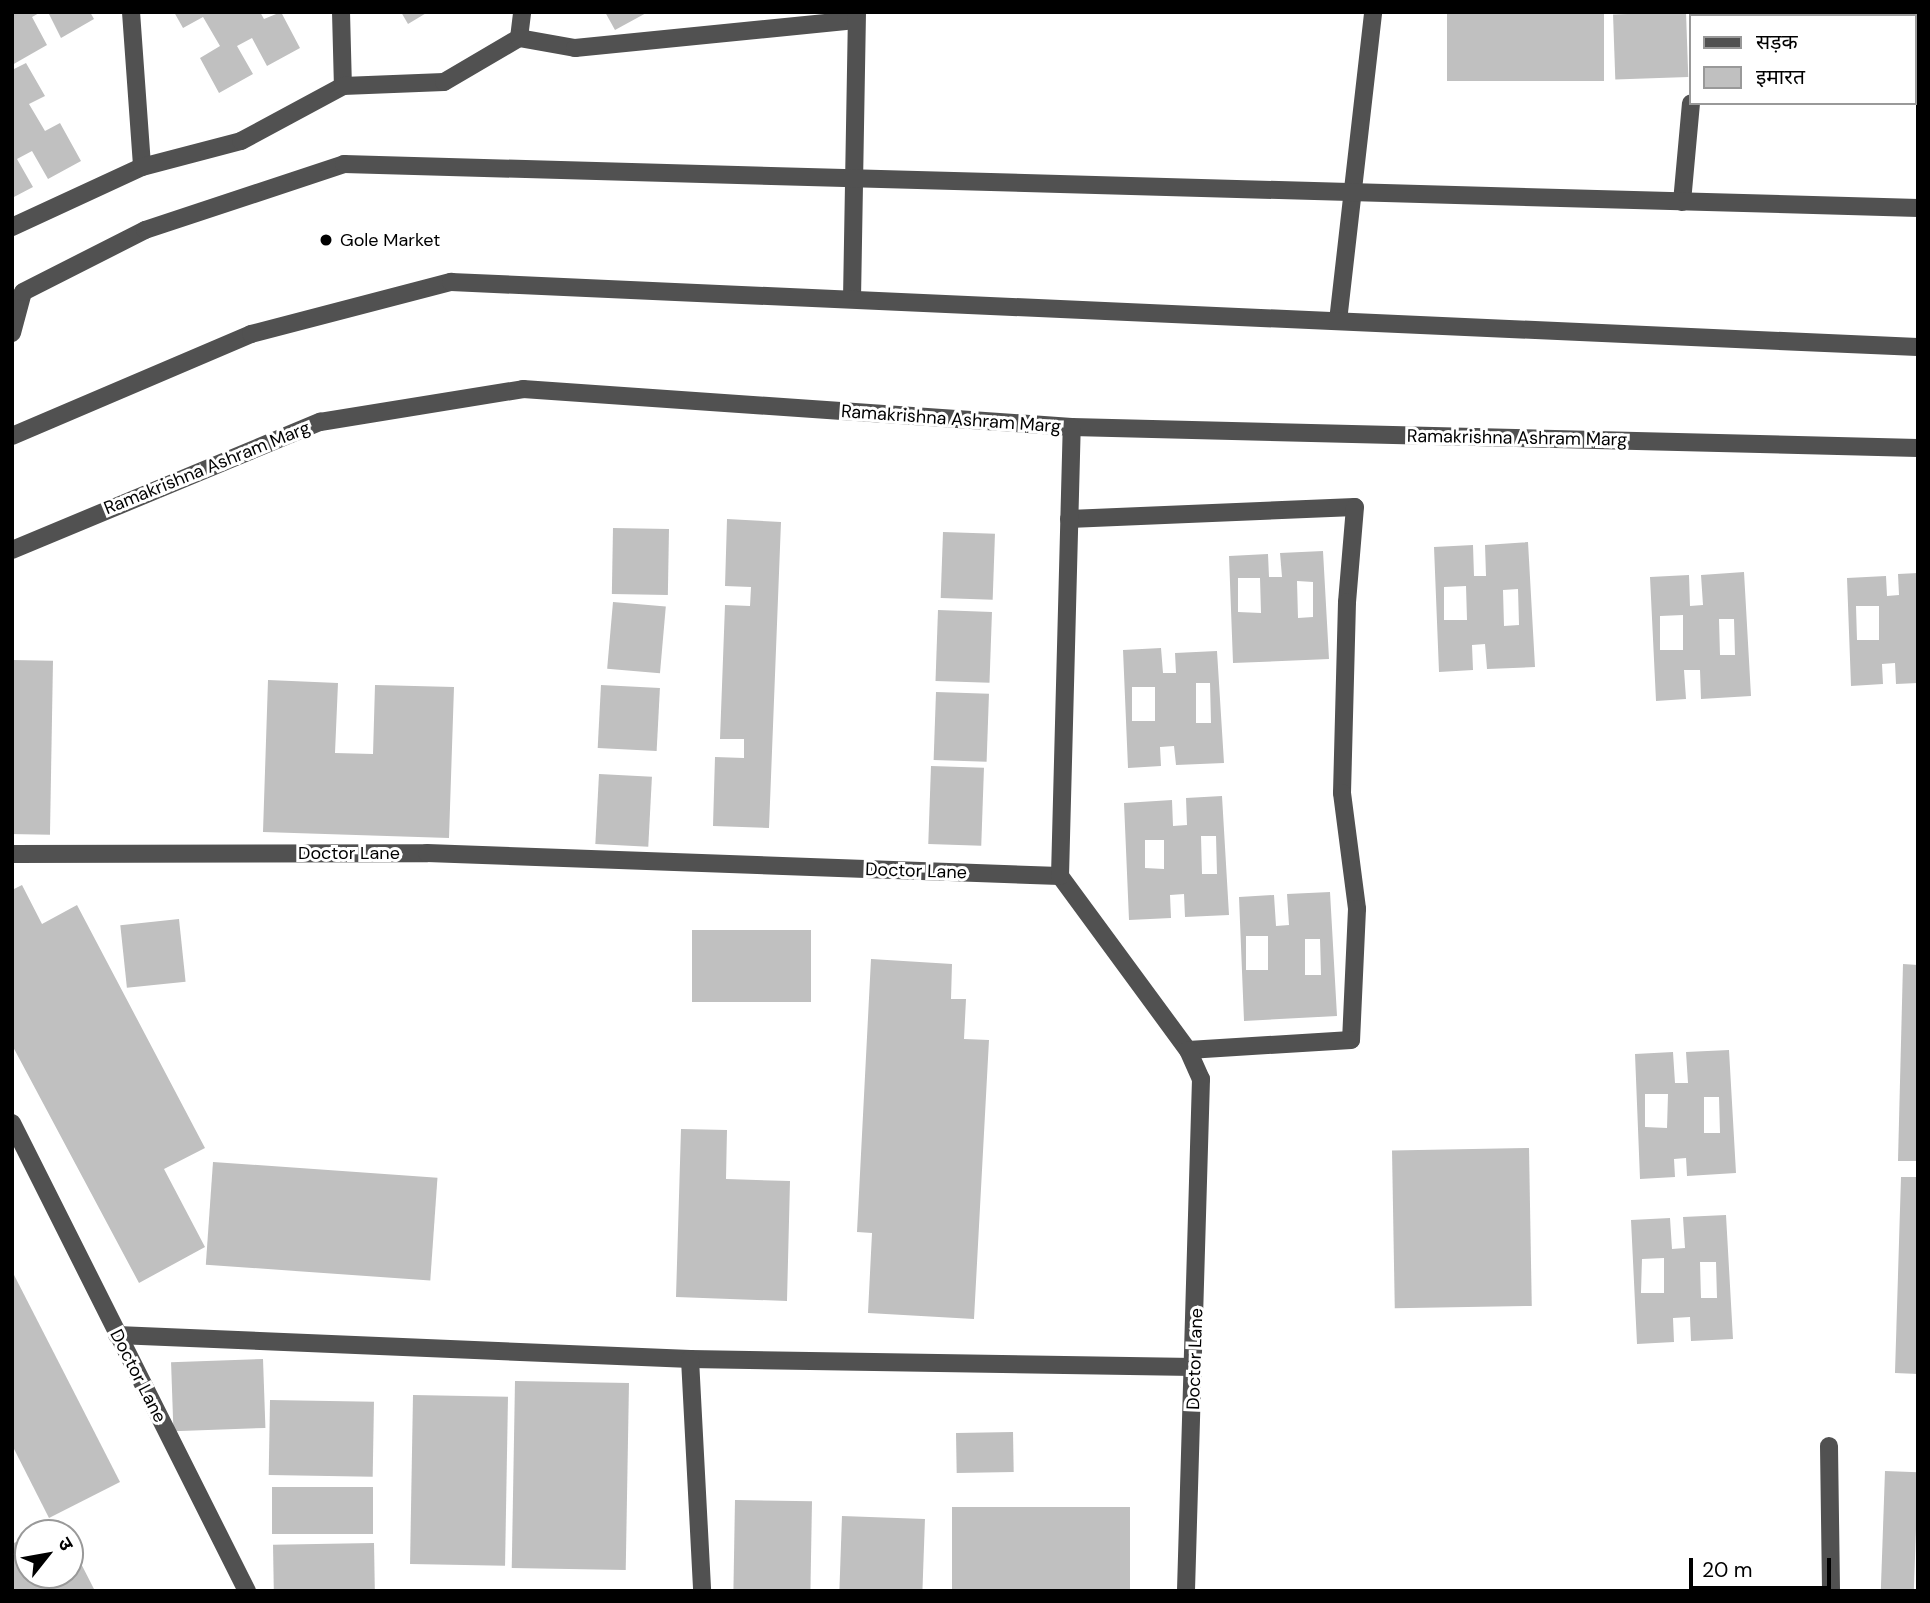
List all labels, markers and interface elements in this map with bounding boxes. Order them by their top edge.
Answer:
legend [1688,14,1916,105]
text: सड़क [1756,28,1798,56]
text: इमारत [1756,63,1805,91]
place label: Gole Market [340,229,440,251]
marker: Gole Market [318,232,334,248]
street label: Ramakrishna Ashram Marg [840,401,1062,437]
street label: Ramakrishna Ashram Marg [101,417,313,519]
street label: Ramakrishna Ashram Marg [1407,425,1627,451]
street label: Doctor Lane [298,842,400,864]
street label: Doctor Lane [865,858,967,884]
street label: Doctor Lane [1182,1308,1208,1410]
street label: Doctor Lane [105,1326,171,1426]
north arrow [14,1519,84,1589]
text: उ [52,1533,79,1555]
scale bar [1692,1544,1834,1588]
text: 20 m [1702,1556,1753,1584]

